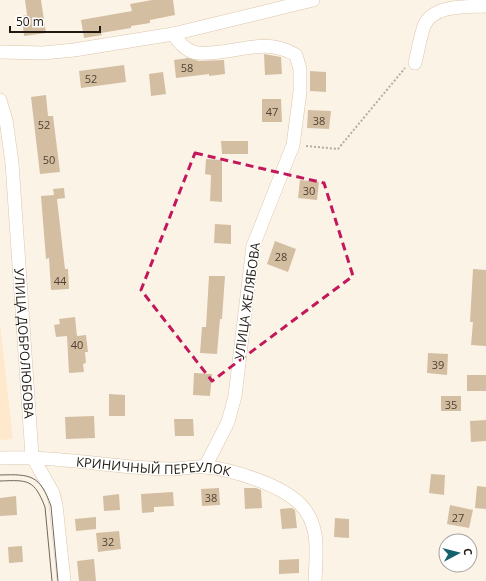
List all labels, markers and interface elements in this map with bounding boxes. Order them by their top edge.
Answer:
scale bar [10,8,100,34]
text: 50 m [16,13,44,30]
house number: 58 [181,60,193,75]
house number: 52 [85,71,97,86]
house number: 47 [266,104,278,119]
house number: 38 [313,113,325,128]
house number: 52 [38,117,50,132]
house number: 50 [43,152,55,167]
house number: 30 [303,183,315,198]
street label: УЛИЦА ЖЕЛЯБОВА [230,240,264,361]
house number: 28 [275,249,287,264]
street label: УЛИЦА ДОБРОЛЮБОВА [10,267,38,420]
house number: 44 [54,273,67,288]
house number: 40 [71,337,83,352]
house number: 39 [432,357,444,372]
house number: 35 [445,397,457,412]
street label: КРИНИЧНЫЙ ПЕРЕУЛОК [75,452,233,480]
house number: 38 [205,490,217,505]
house number: 27 [452,510,464,525]
north arrow [438,533,478,573]
house number: 32 [102,534,114,549]
text: С [461,547,476,556]

